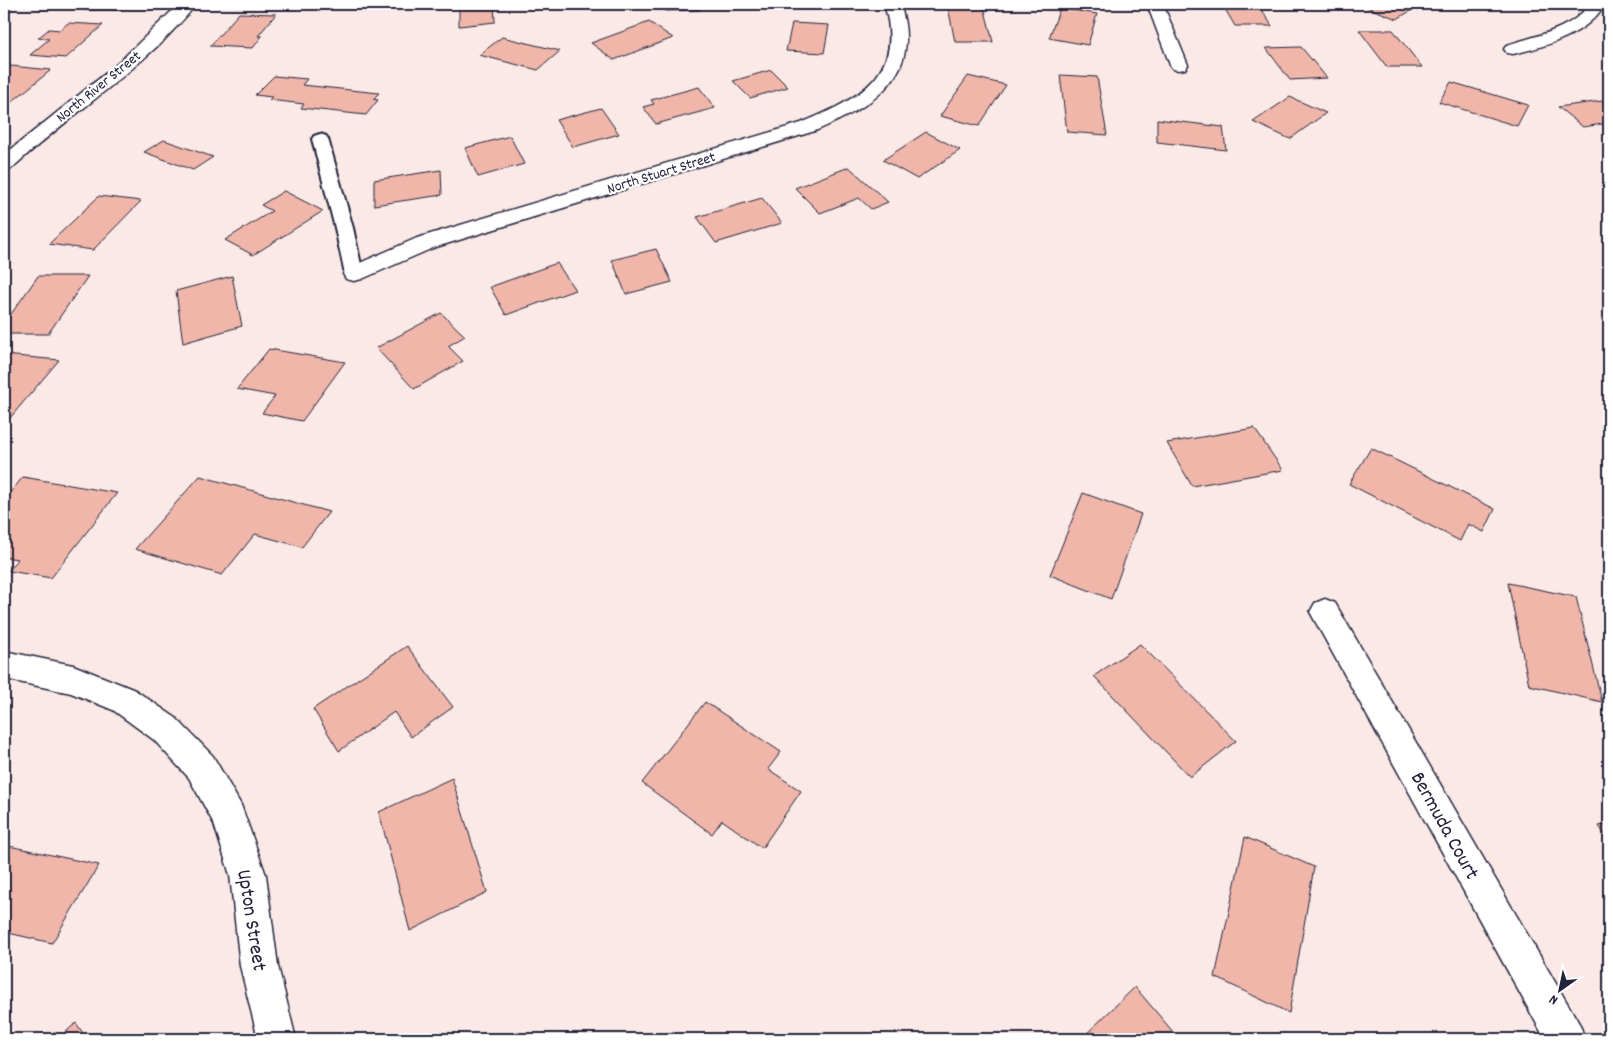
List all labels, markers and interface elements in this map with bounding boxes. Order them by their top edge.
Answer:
street label: North River Street [52,46,147,129]
street label: North Stuart Street [605,147,719,201]
street label: Bermuda Court [1401,767,1486,886]
street label: Upton Street [227,868,273,974]
north arrow [1536,966,1586,1016]
text: N [1546,989,1562,1009]

